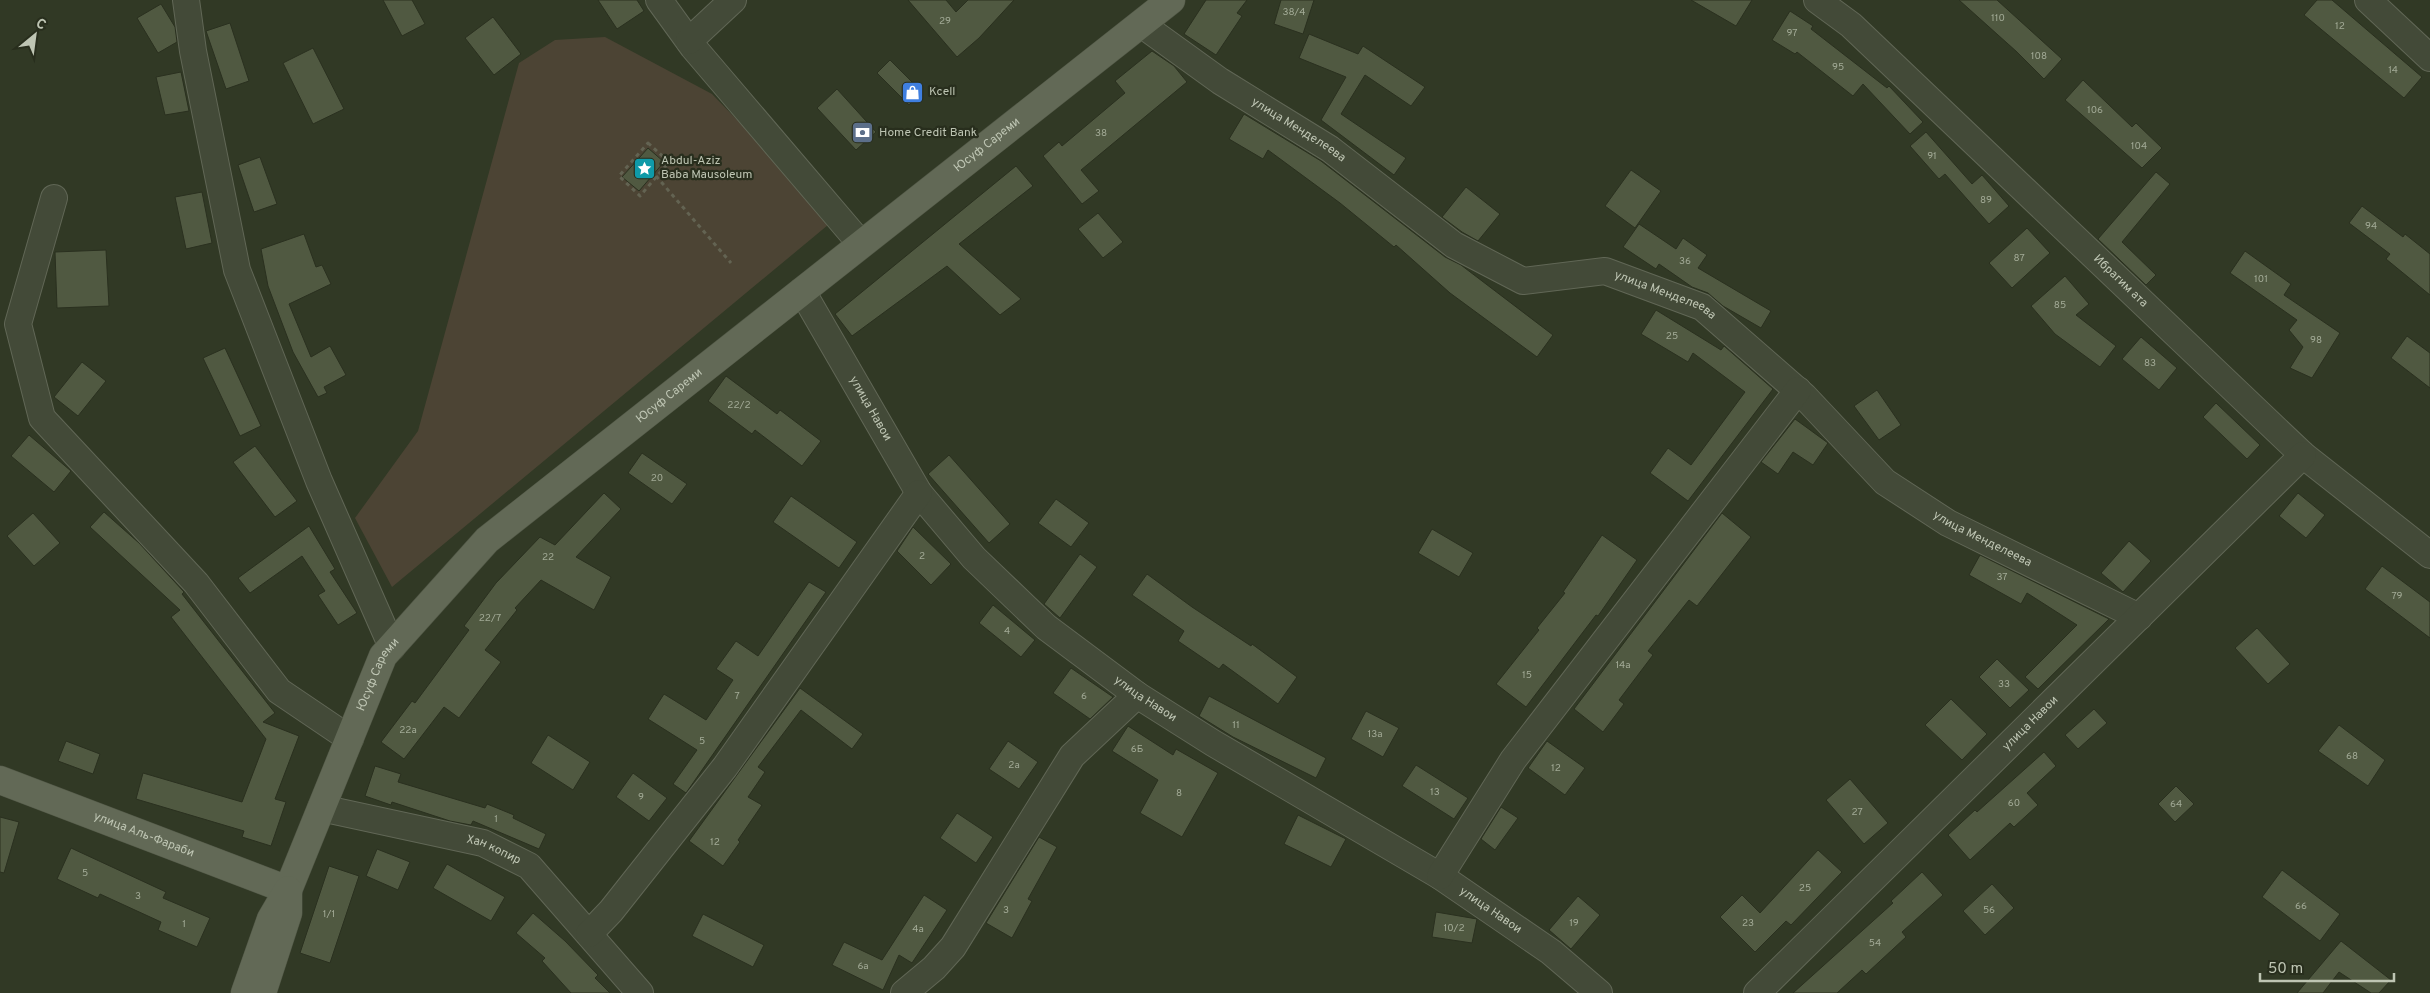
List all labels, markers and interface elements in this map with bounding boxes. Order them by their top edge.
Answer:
house number: 38/4 [1283,6,1305,19]
north arrow [10,10,60,60]
house number: 110 [1991,12,2005,25]
text: С [33,15,49,35]
house number: 29 [939,15,951,28]
house number: 12 [2335,20,2345,33]
house number: 97 [1787,27,1797,40]
house number: 108 [2031,50,2047,63]
house number: 95 [1832,61,1844,74]
house number: 14 [2388,64,2398,77]
shop icon: Kcell [901,80,925,104]
place label: Kcell [929,84,955,100]
street label: улица Менделеева [1248,94,1349,166]
house number: 106 [2087,104,2103,117]
street label: Юсуф Сареми [951,114,1024,176]
bank icon: Home Credit Bank [851,121,875,145]
place label: Home Credit Bank [879,125,977,141]
house number: 38 [1095,127,1107,140]
house number: 104 [2131,140,2147,153]
house number: 91 [1927,150,1937,163]
place label: Abdul-Aziz Baba Mausoleum [661,153,753,183]
place icon: Abdul-Aziz Baba Mausoleum [633,156,657,180]
house number: 89 [1980,194,1992,207]
house number: 94 [2365,220,2377,233]
street label: Ибрагим ата [2090,251,2151,311]
house number: 87 [2013,252,2025,265]
house number: 36 [1679,255,1691,268]
street label: улица Менделеева [1612,267,1719,324]
house number: 101 [2254,273,2268,286]
house number: 85 [2054,299,2066,312]
house number: 25 [1666,330,1678,343]
house number: 98 [2310,334,2322,347]
house number: 83 [2144,357,2156,370]
street label: Юсуф Сареми [633,365,706,427]
street label: улица Навои [845,373,895,444]
house number: 22/2 [727,399,751,412]
house number: 20 [651,472,663,485]
street label: улица Менделеева [1930,507,2034,571]
house number: 2 [919,550,925,563]
house number: 22 [542,551,554,564]
house number: 37 [1996,571,2008,584]
house number: 79 [2391,590,2403,603]
house number: 22/7 [479,612,501,625]
house number: 4 [1004,625,1010,638]
street label: Юсуф Сареми [353,635,403,714]
house number: 14а [1615,659,1631,672]
house number: 15 [1522,669,1532,682]
street label: улица Навои [1110,672,1180,726]
house number: 33 [1998,678,2010,691]
house number: 7 [734,690,740,703]
house number: 6 [1081,690,1087,703]
street label: улица Навои [1999,692,2062,755]
house number: 11 [1232,719,1240,732]
house number: 22а [399,724,417,737]
house number: 13а [1367,728,1383,741]
house number: 5 [699,735,705,748]
house number: 6Б [1131,743,1143,756]
house number: 68 [2346,750,2358,763]
house number: 2а [1008,759,1020,772]
house number: 12 [1551,762,1561,775]
house number: 13 [1430,786,1440,799]
house number: 8 [1176,787,1182,800]
house number: 9 [638,791,644,804]
house number: 60 [2008,797,2020,810]
house number: 64 [2170,798,2182,811]
house number: 27 [1851,806,1863,819]
street label: улица Аль-Фараби [91,808,196,861]
house number: 1 [494,813,498,826]
street label: Хан копир [465,832,524,869]
house number: 12 [710,836,720,849]
house number: 5 [82,867,88,880]
house number: 25 [1799,882,1811,895]
street label: улица Навои [1456,883,1525,938]
house number: 3 [135,890,141,903]
house number: 66 [2295,900,2307,913]
house number: 3 [1003,904,1009,917]
house number: 56 [1983,904,1995,917]
house number: 1/1 [323,908,335,921]
house number: 19 [1569,917,1579,930]
house number: 23 [1742,917,1754,930]
house number: 1 [182,918,186,931]
house number: 10/2 [1443,922,1465,935]
house number: 4а [912,923,924,936]
house number: 54 [1869,937,1881,950]
scale bar [2260,950,2394,982]
house number: 6а [857,960,869,973]
text: 50 m [2268,960,2303,979]

